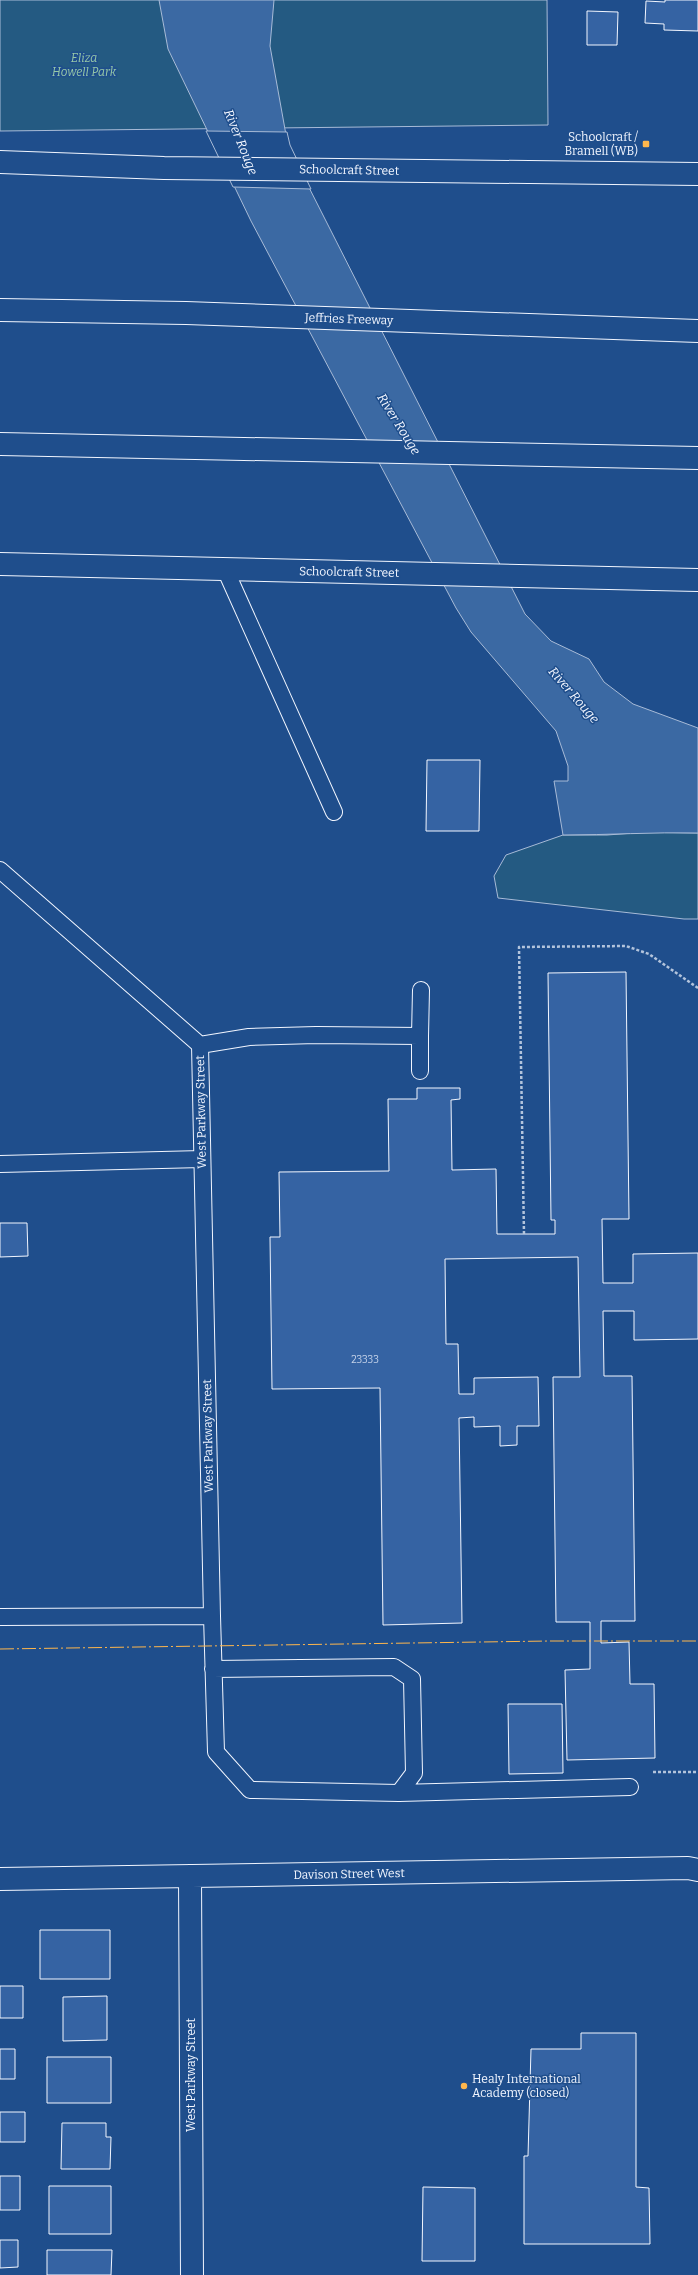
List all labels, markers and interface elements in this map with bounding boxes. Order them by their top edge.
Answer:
park label: Eliza Howell Park [52,51,117,79]
water label: River Rouge [221,107,261,177]
place label: Schoolcraft / Bramell (WB) [565,130,638,158]
marker: Schoolcraft / Bramell (WB) [641,139,651,149]
street label: Schoolcraft Street [299,162,400,178]
street label: Jeffries Freeway [304,310,394,328]
water label: River Rouge [374,391,424,458]
street label: Schoolcraft Street [299,564,400,580]
water label: River Rouge [546,664,603,726]
street label: West Parkway Street [193,1054,209,1169]
house number: 23333 [351,1354,379,1366]
street label: West Parkway Street [200,1378,216,1493]
street label: Davison Street West [293,1866,405,1882]
street label: West Parkway Street [184,2017,198,2132]
place label: Healy International Academy (closed) [472,2072,581,2100]
marker: Healy International Academy (closed) [459,2081,469,2091]

